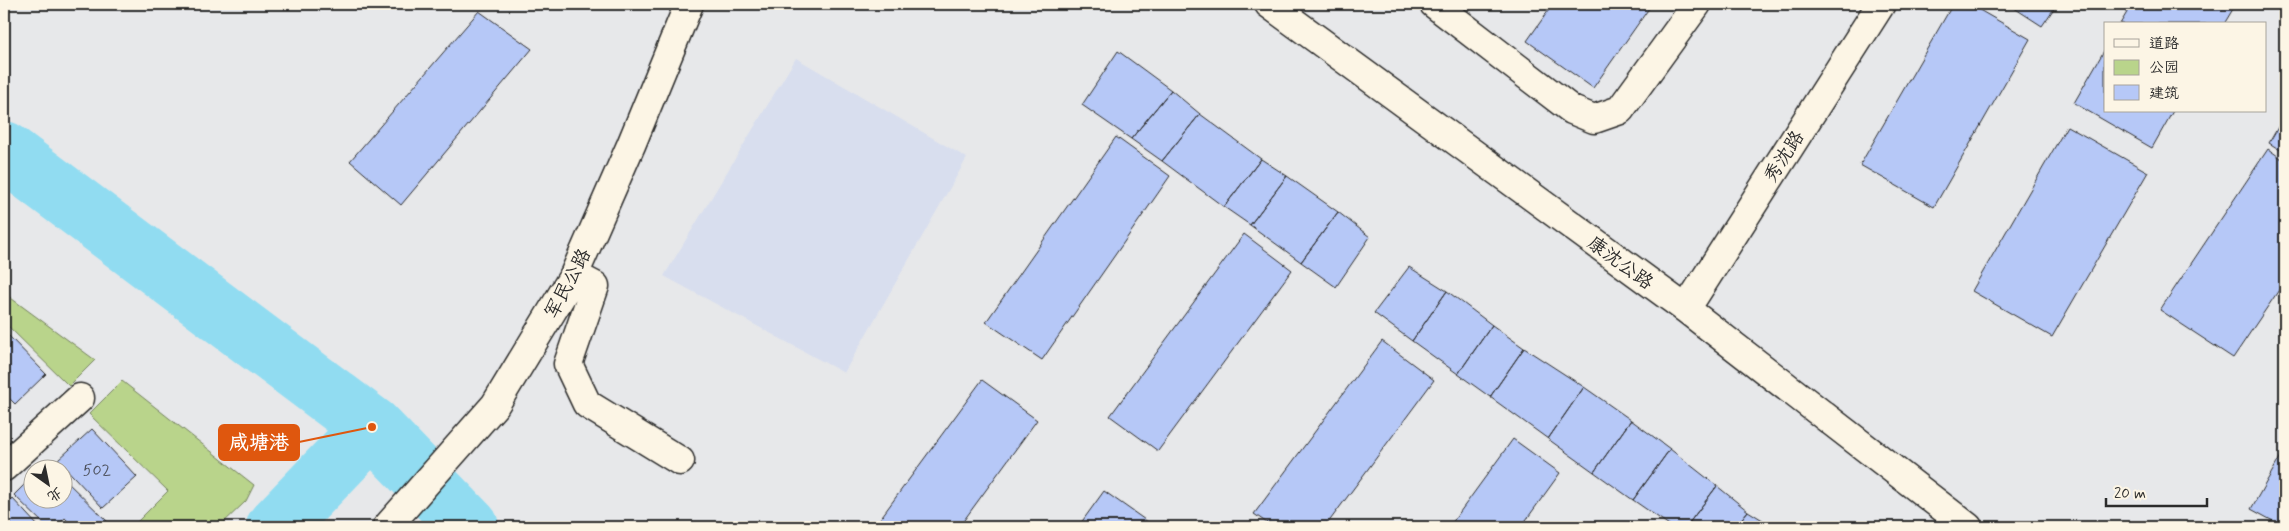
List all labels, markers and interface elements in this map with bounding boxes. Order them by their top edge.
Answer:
legend [2104,22,2266,112]
text: 道路 [2149,34,2179,54]
text: 公园 [2149,58,2179,78]
text: 建筑 [2149,84,2179,104]
street label: 秀沈路 [1758,126,1810,188]
street label: 康沈公路 [1582,231,1658,296]
street label: 军民公路 [539,244,597,323]
callout: 咸塘港 [219,425,299,460]
text: 咸塘港 [229,430,289,457]
north arrow [22,458,72,508]
house number: 502 [83,460,112,481]
scale bar [2106,476,2208,508]
text: 北 [44,483,65,505]
text: 20 m [2114,484,2146,504]

